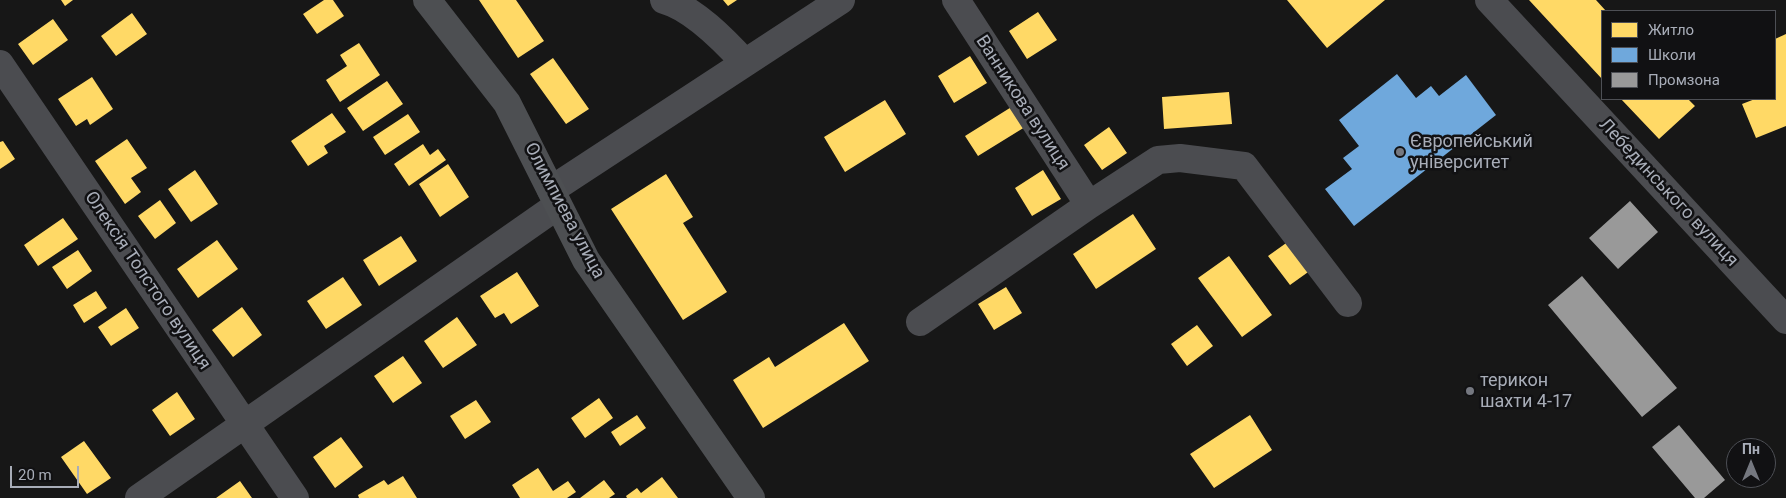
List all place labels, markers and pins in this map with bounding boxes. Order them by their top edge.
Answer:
place label: Європейський університет [1410,131,1533,173]
marker: Європейський університет [1394,146,1406,158]
place label: терикон шахти 4-17 [1480,370,1572,412]
marker: терикон шахти 4-17 [1464,385,1476,397]

